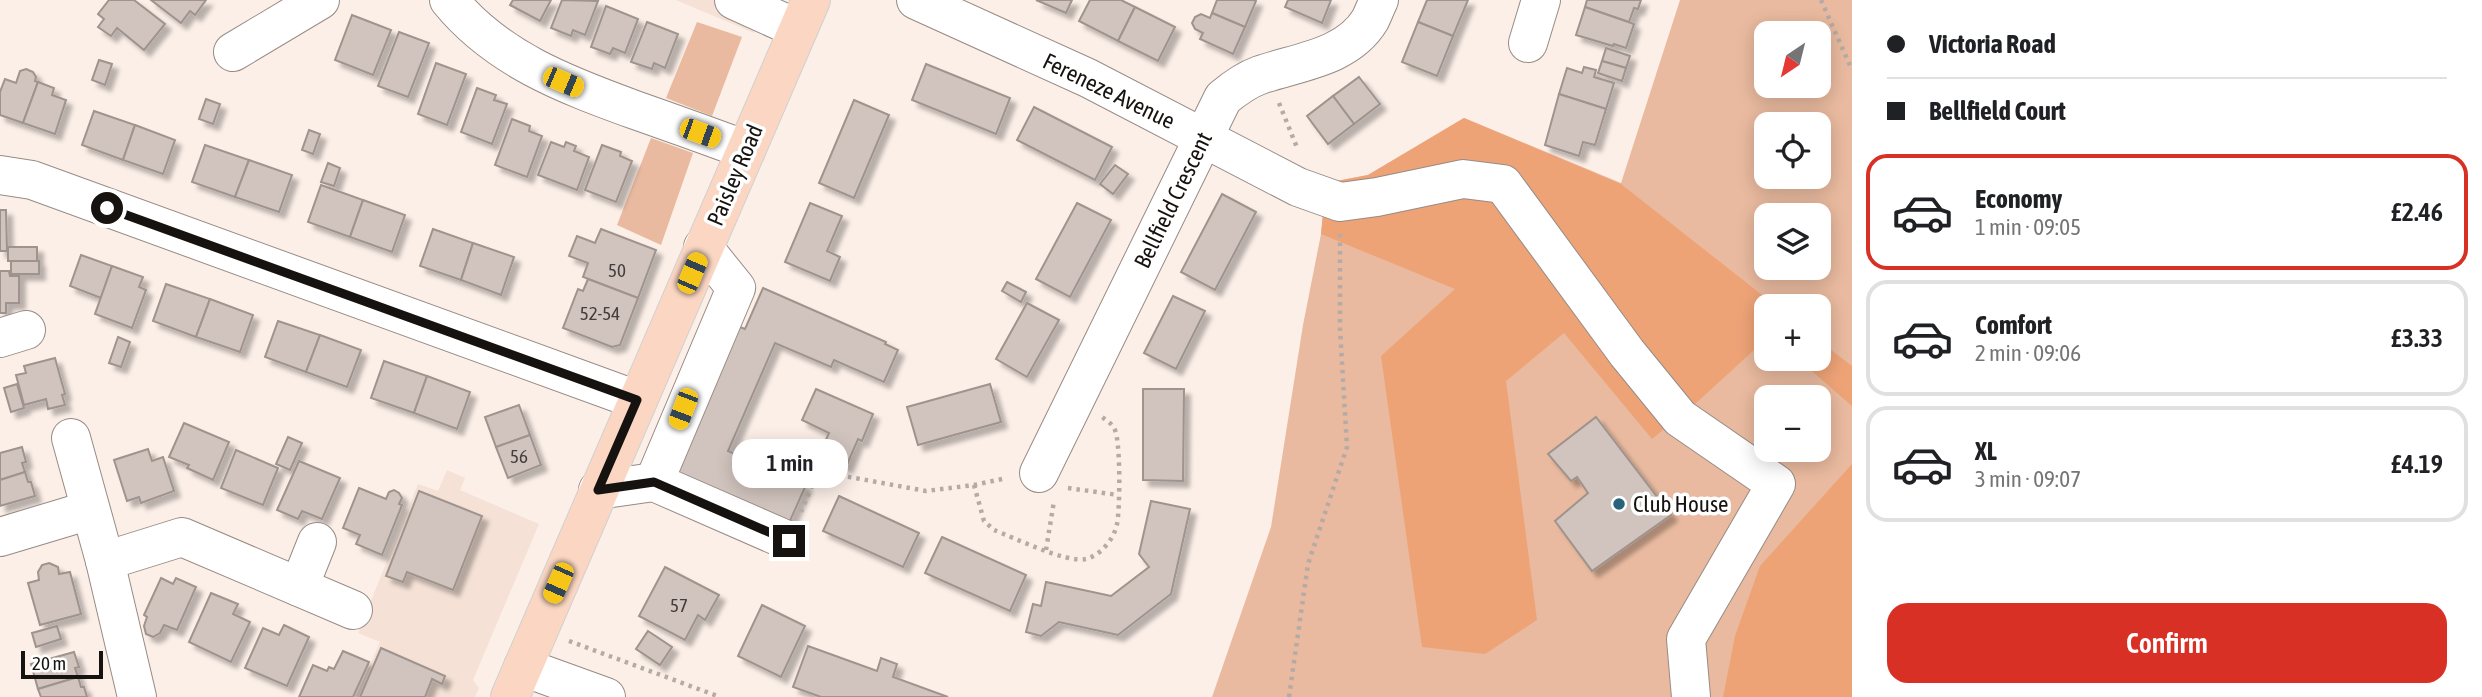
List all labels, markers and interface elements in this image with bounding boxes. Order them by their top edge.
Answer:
north arrow [1754,21,1830,98]
map controls [1754,21,1831,462]
text: Victoria Road [1929,29,2056,59]
street label: Fereneze Avenue [1039,48,1179,134]
car [540,64,587,100]
text: Bellfield Court [1929,96,2066,126]
button: locate [1754,112,1831,189]
car [677,116,724,150]
street label: Paisley Road [702,120,768,230]
street label: Bellfield Crescent [1129,128,1217,272]
icon: car [1891,181,1954,244]
text: Economy [1975,184,2062,214]
route start [91,192,123,224]
text: £2.46 [2391,197,2443,227]
button: layers [1754,203,1831,280]
text: 1 min · 09:05 [1975,214,2081,240]
car [675,250,710,296]
house number: 50 [608,259,626,281]
button: + [1754,294,1831,371]
house number: 52-54 [580,302,620,324]
icon: car [1891,307,1954,370]
text: Comfort [1975,310,2052,340]
text: £3.33 [2391,323,2443,353]
text: 2 min · 09:06 [1975,340,2081,366]
button: − [1754,385,1831,462]
car [666,386,701,432]
icon: car [1891,433,1954,496]
text: XL [1975,436,1997,466]
callout: 1 min [731,440,847,489]
house number: 56 [510,445,528,467]
text: £4.19 [2391,449,2443,479]
text: 1 min [767,450,813,476]
text: 3 min · 09:07 [1975,466,2081,492]
place label: Club House [1633,491,1728,517]
marker: Club House [1611,496,1627,512]
route end [773,525,805,557]
car [540,560,577,606]
house number: 57 [670,594,688,616]
button: Confirm [1887,603,2447,683]
scale bar [21,648,103,680]
text: 20 m [32,652,66,674]

